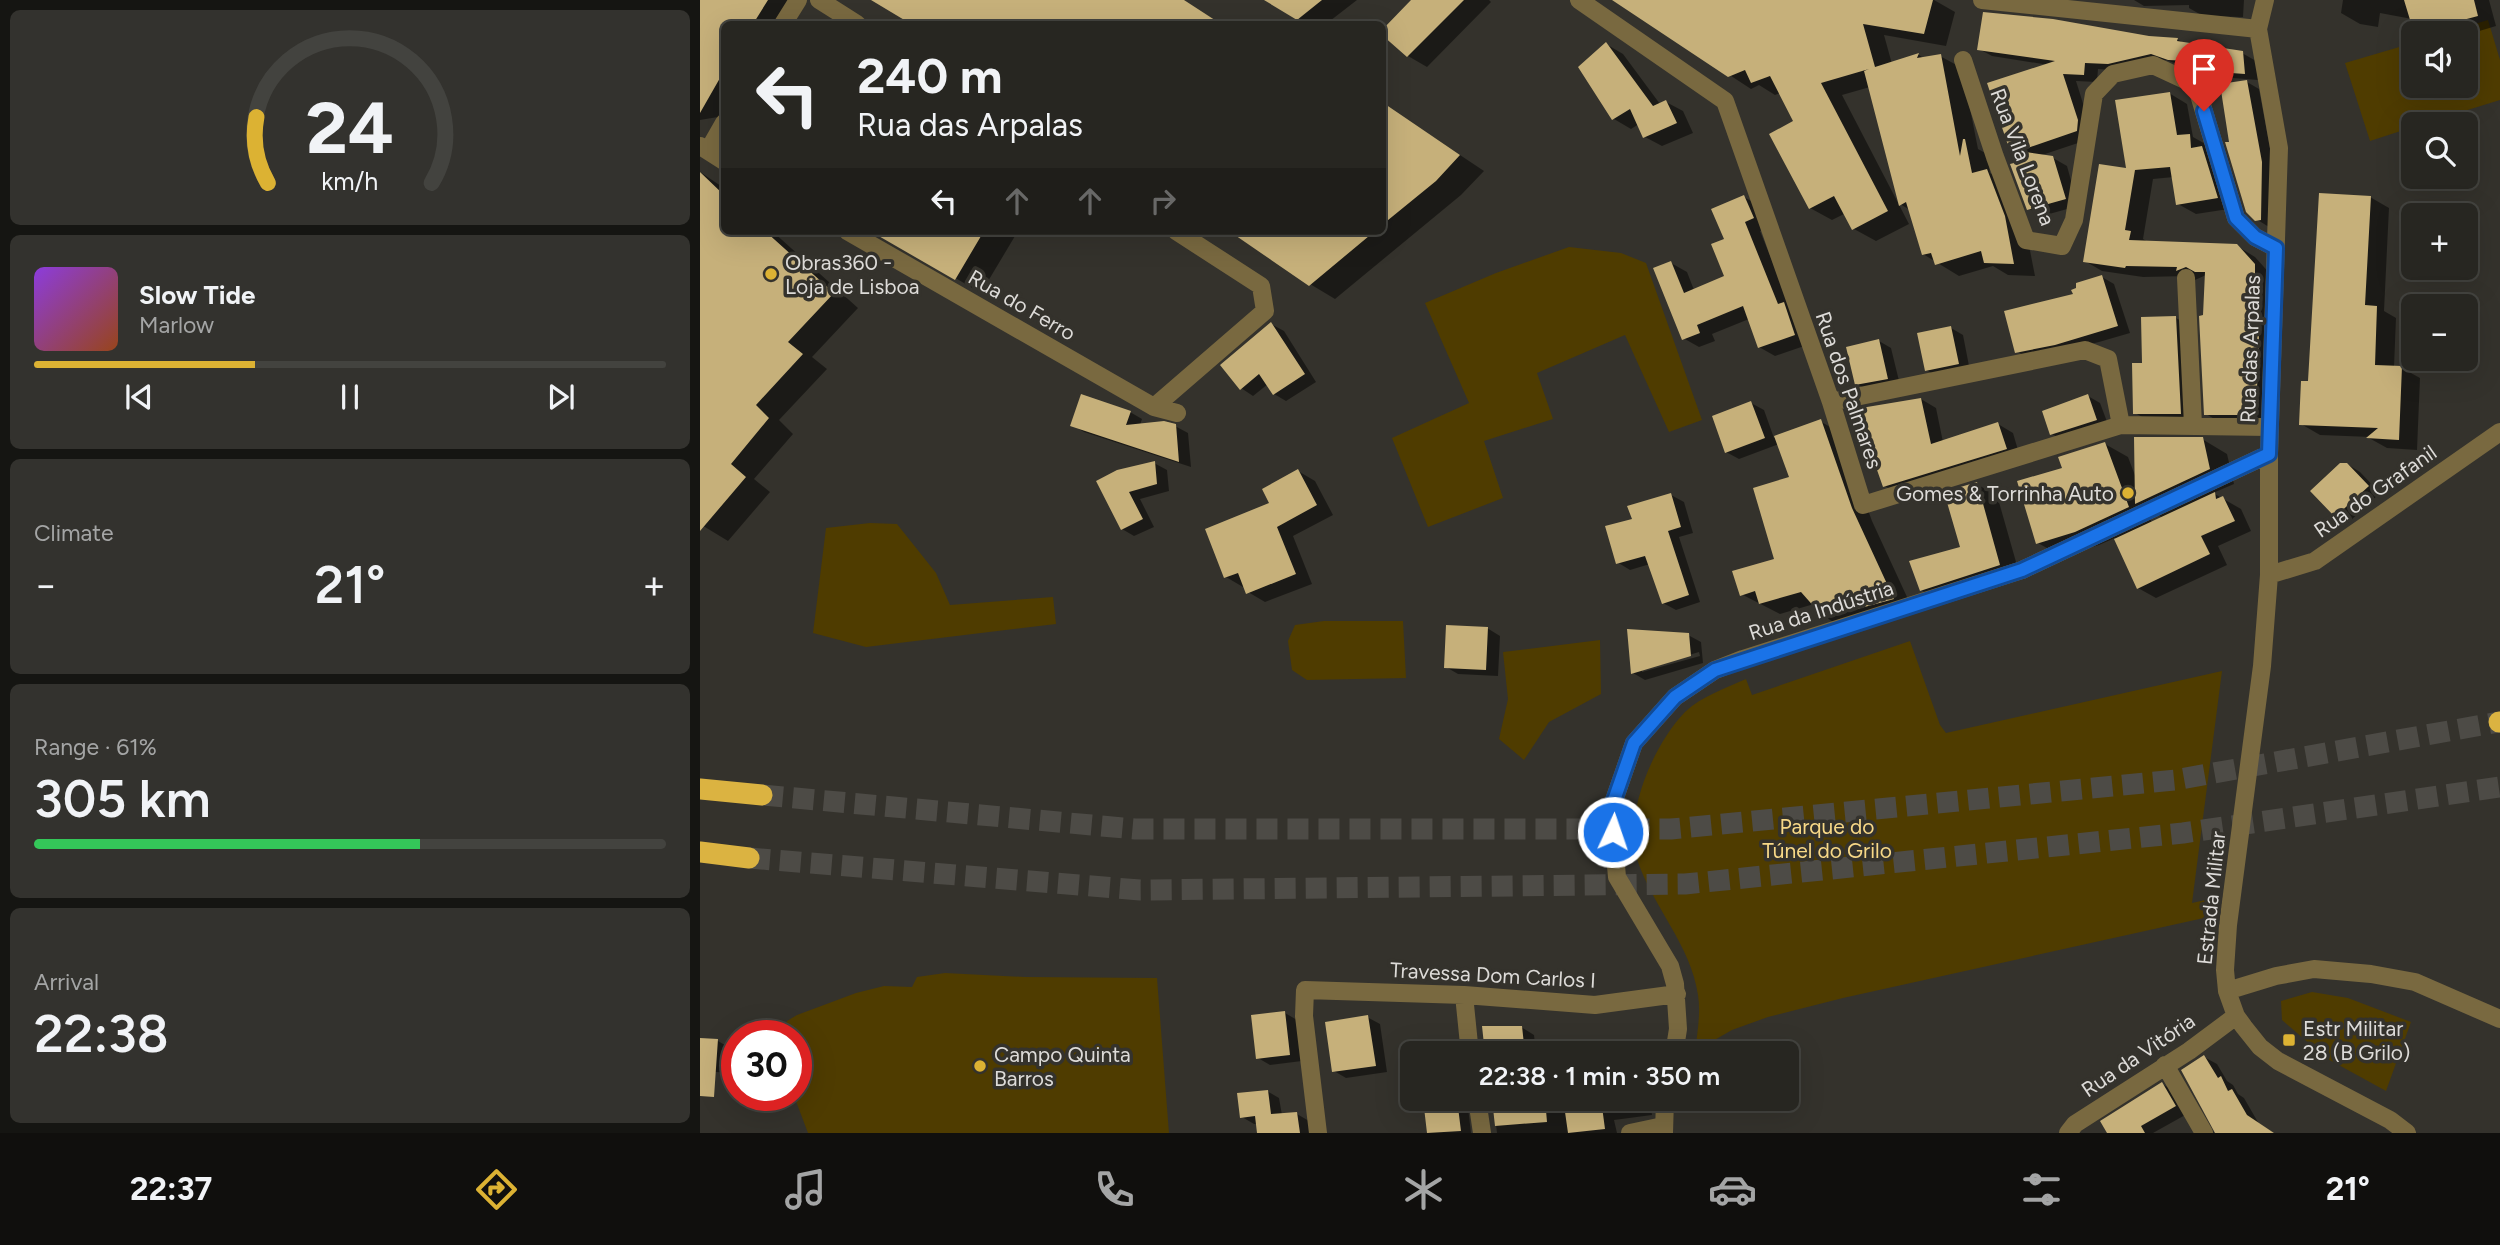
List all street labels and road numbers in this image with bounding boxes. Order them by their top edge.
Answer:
street label: Rua Vila Lorena [1985,85,2061,229]
street label: Rua do Ferro [964,264,1080,346]
street label: Rua das Arpalas [2235,274,2265,424]
street label: Rua dos Palmares [1810,308,1888,472]
street label: Rua do Grafanil [2309,440,2441,542]
street label: Rua da Indústria [1745,575,1897,645]
street label: Estrada Militar [2192,830,2230,966]
street label: Travessa Dom Carlos I [1390,957,1596,993]
street label: Rua da Vitória [2077,1008,2199,1102]

